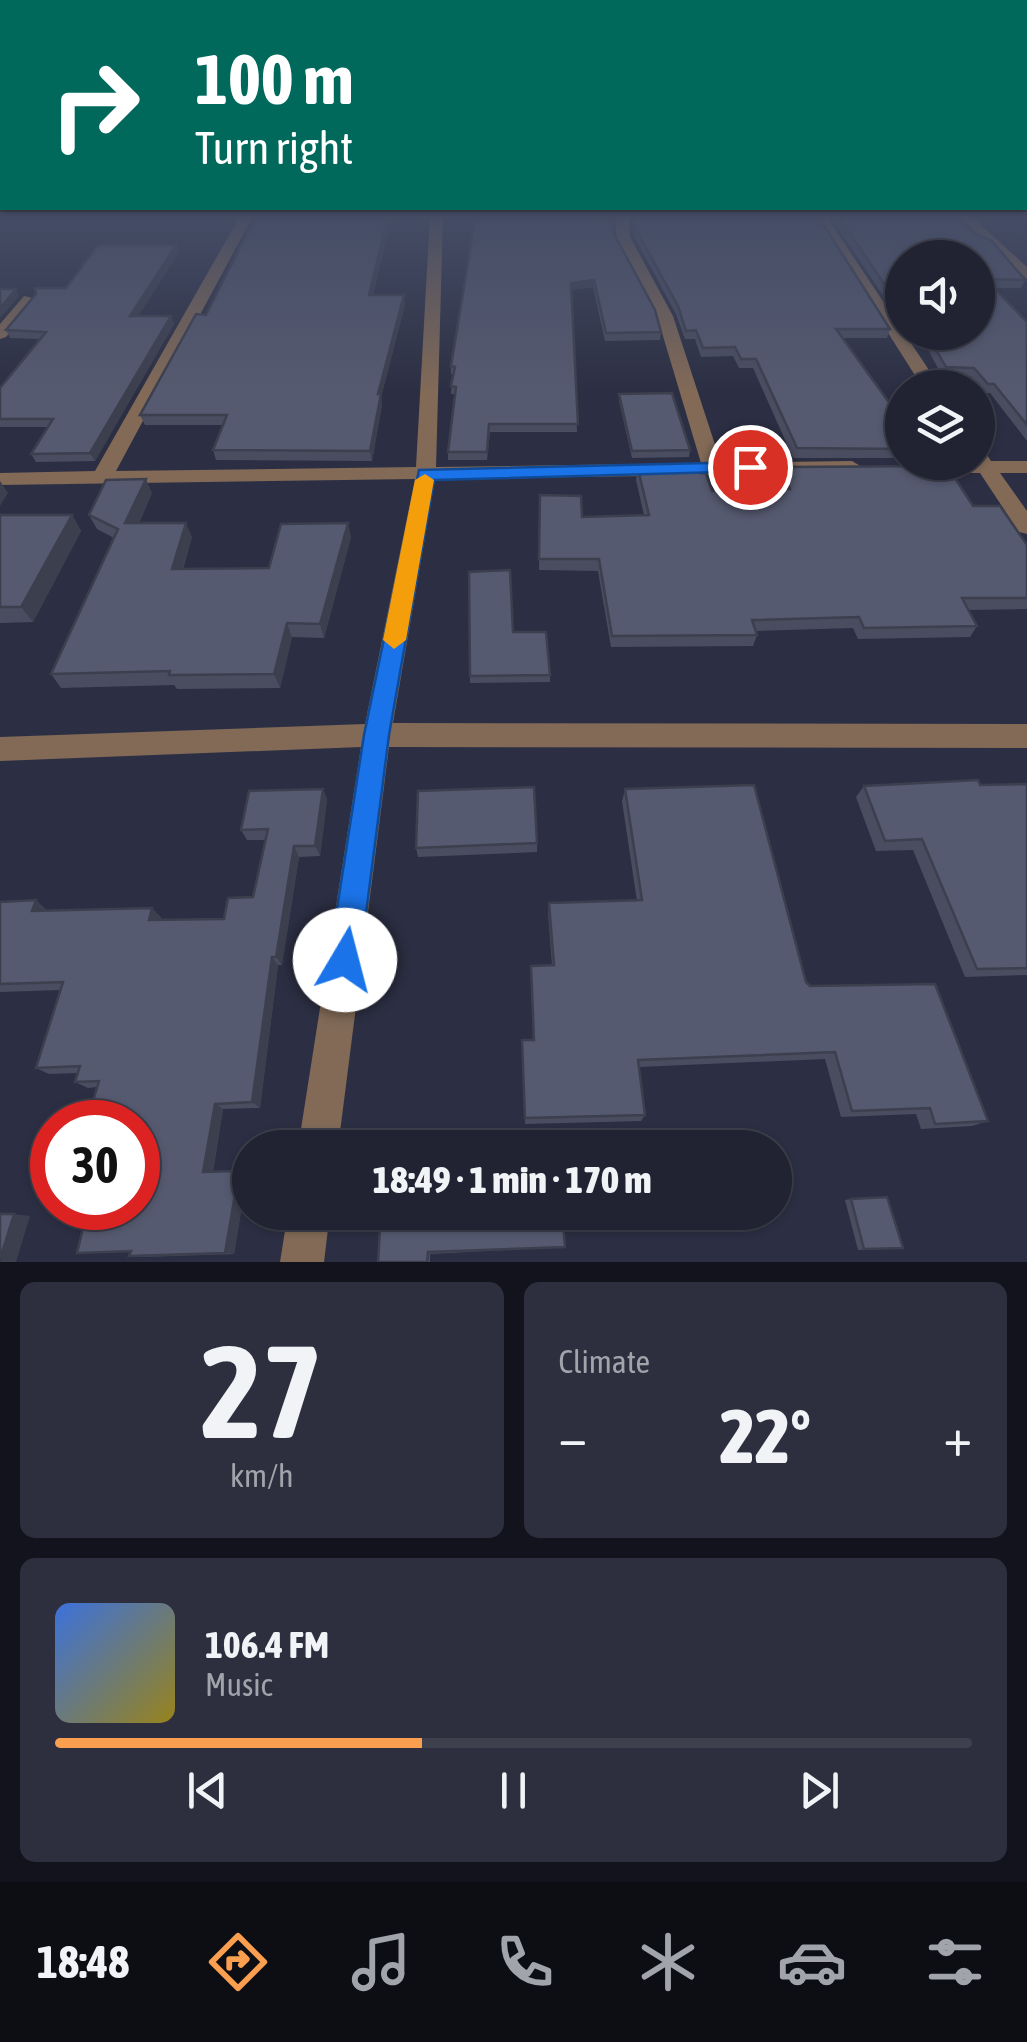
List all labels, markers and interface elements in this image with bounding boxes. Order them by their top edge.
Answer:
text: 100 m [195,39,354,119]
icon: right [30,40,160,170]
text: Turn right [195,122,353,174]
map controls [885,240,995,480]
button: sound [885,240,995,350]
button: layers [885,370,995,480]
pin [708,425,793,510]
icon: arrive [723,440,778,495]
position arrow [293,908,397,1012]
speed limit sign: 30 [30,1100,160,1230]
text: 18:49 · 1 min · 170 m [372,1158,652,1201]
text: 27 [201,1317,323,1466]
text: Climate [559,1343,650,1380]
text: 22° [720,1393,811,1479]
text: − [559,1405,587,1468]
text: + [943,1405,972,1468]
text: km/h [230,1457,293,1494]
text: 106.4 FM [205,1623,329,1666]
text: Music [205,1666,272,1703]
icon: previous [180,1763,235,1818]
icon: pause [486,1763,541,1818]
icon: next [792,1763,847,1818]
icon: directions [203,1927,273,1997]
icon: music [346,1927,416,1997]
icon: phone [490,1927,560,1997]
icon: climate [633,1927,703,1997]
icon: car [777,1927,847,1997]
icon: filters [920,1927,990,1997]
text: 18:48 [37,1936,129,1988]

